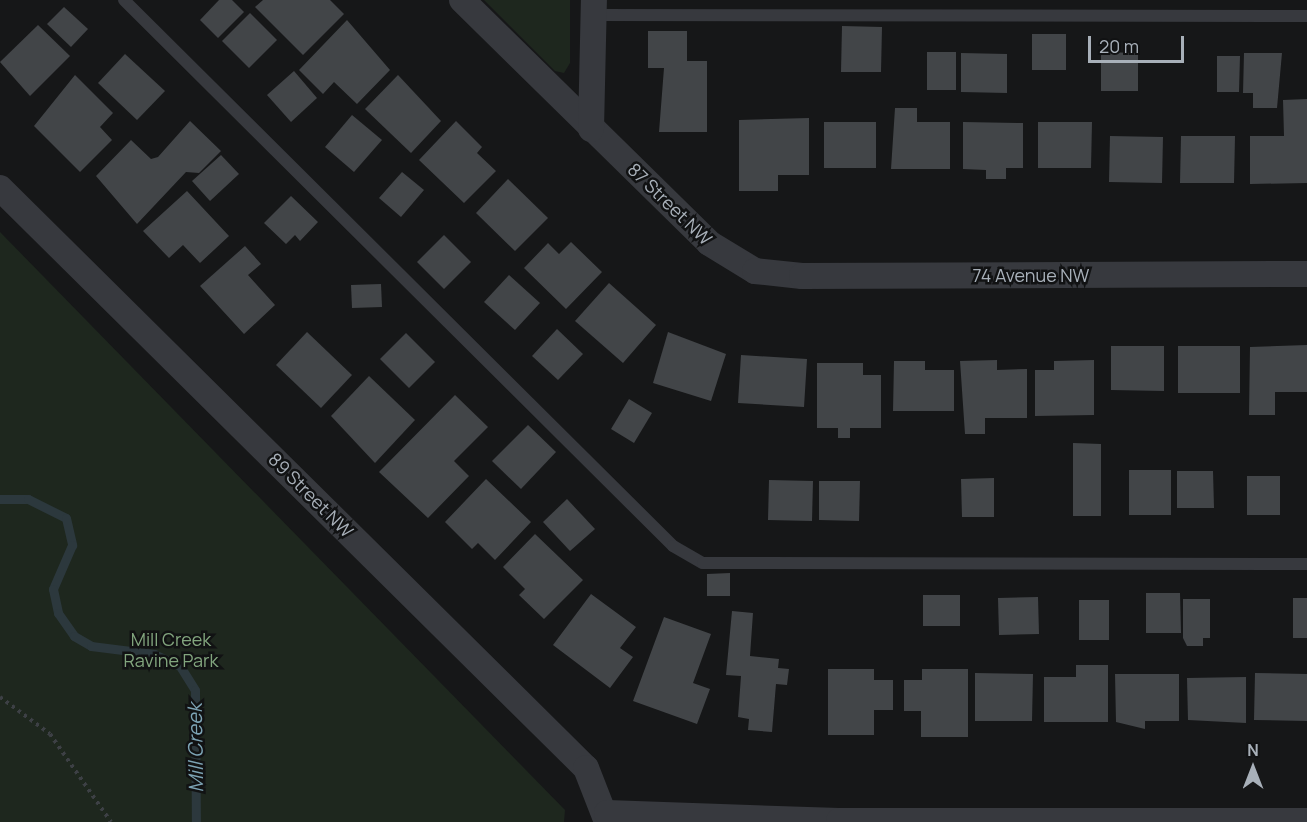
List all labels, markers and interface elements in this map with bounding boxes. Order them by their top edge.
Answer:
scale bar [1091,24,1187,62]
text: 20 m [1099,34,1139,58]
street label: 87 Street NW [623,158,717,250]
street label: 74 Avenue NW [973,264,1089,286]
street label: 89 Street NW [264,448,358,542]
park label: Mill Creek Ravine Park [124,629,218,672]
water label: Mill Creek [182,703,208,793]
north arrow [1223,738,1283,798]
text: N [1247,739,1259,761]

